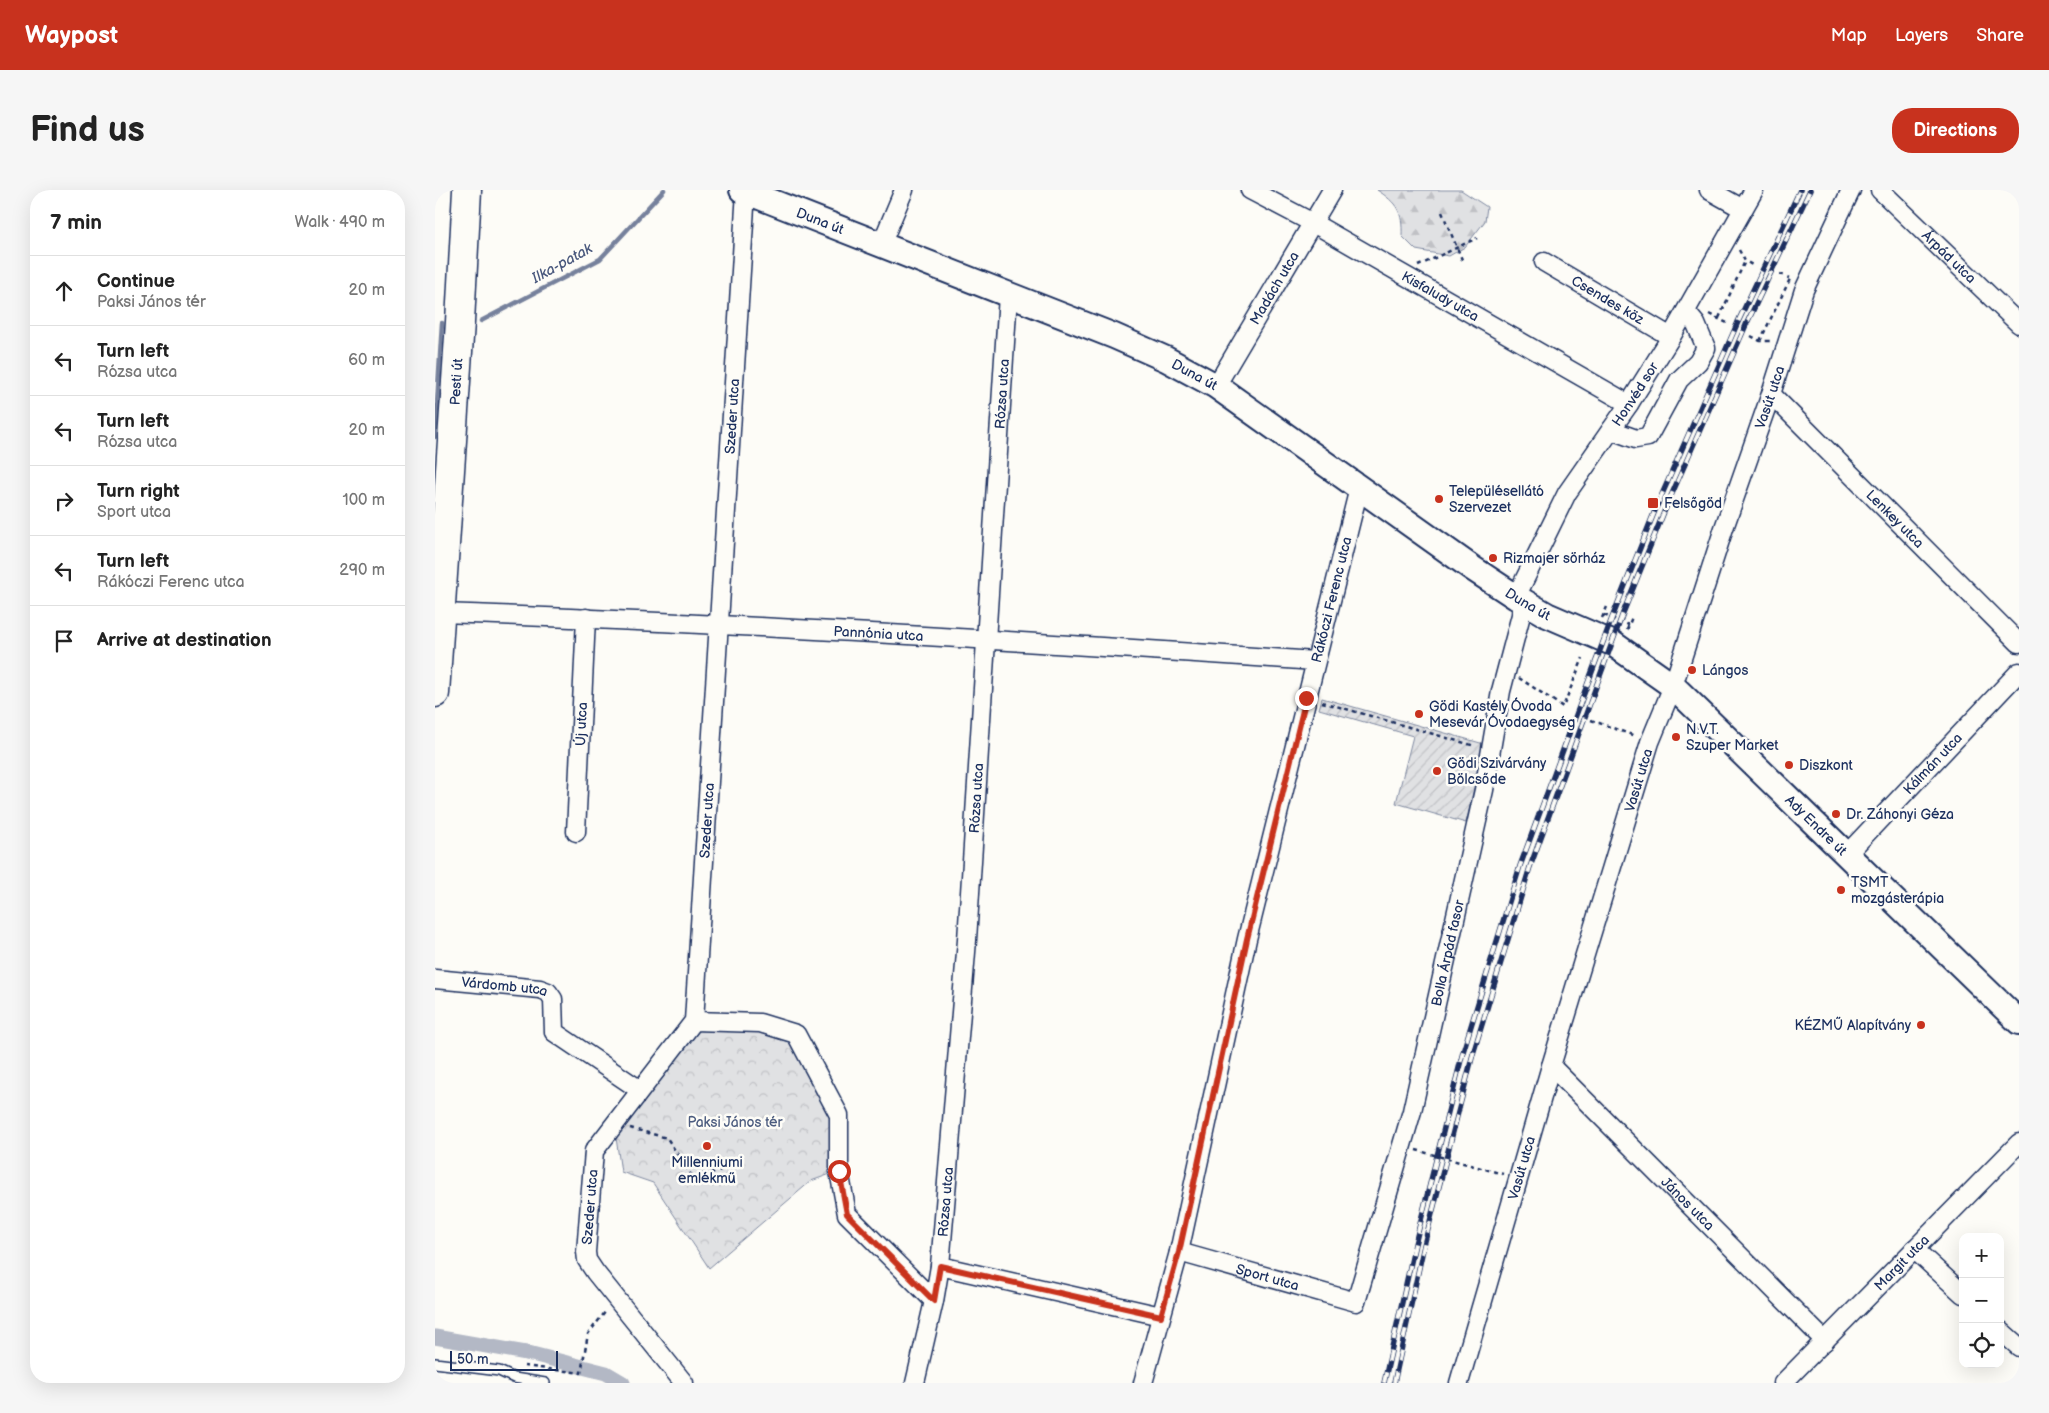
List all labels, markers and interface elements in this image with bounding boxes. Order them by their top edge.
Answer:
text: Waypost [25,21,118,50]
text: Map [1831,25,1867,46]
text: Layers [1895,25,1948,46]
text: Share [1976,25,2024,46]
button: Directions [1892,108,2019,153]
text: Find us [30,109,145,152]
street label: Duna út [794,204,847,238]
text: 7 min [50,210,102,235]
text: Walk · 490 m [294,213,385,232]
street label: Árpád utca [1918,226,1979,287]
water label: Ilka-patak [528,239,596,288]
street label: Madách utca [1246,248,1303,328]
street label: Kisfaludy utca [1399,268,1482,325]
text: Continue [97,270,175,293]
street label: Csendes köz [1568,272,1647,328]
icon: ahead [50,277,78,305]
text: 20 m [349,281,385,300]
text: Paksi János tér [97,293,206,312]
text: Turn left [97,340,169,363]
icon: left [50,347,78,375]
text: 60 m [348,351,385,370]
street label: Duna út [1168,356,1221,394]
street label: Pesti út [446,357,467,406]
street label: Rózsa utca [991,358,1013,430]
street label: Honvéd sor [1608,358,1663,429]
text: Rózsa utca [97,363,177,382]
street label: Vasút utca [1752,364,1788,431]
street label: Szeder utca [722,378,743,455]
text: Turn left [97,410,169,433]
icon: left [50,417,78,445]
text: 20 m [349,421,385,440]
text: Rózsa utca [97,433,177,452]
text: Turn right [97,480,180,503]
place label: Településellátó Szervezet [1449,483,1544,516]
icon: right [50,487,78,515]
street label: Lenkey utca [1862,487,1927,552]
text: 100 m [342,491,385,510]
marker: Településellátó Szervezet [1433,493,1445,505]
place label: Felsőgöd [1664,495,1722,512]
marker: Felsőgöd [1646,496,1660,510]
text: Sport utca [97,503,171,522]
street label: Rákóczi Ferenc utca [1308,535,1356,664]
text: Turn left [97,550,169,573]
place label: Rizmajer sörház [1503,550,1605,567]
marker: Rizmajer sörház [1487,552,1499,564]
icon: left [50,557,78,585]
text: 290 m [339,561,385,580]
text: Rákóczi Ferenc utca [97,573,245,592]
street label: Duna út [1502,584,1553,625]
street label: Pannónia utca [833,623,924,645]
icon: arrive [50,627,78,655]
text: Arrive at destination [97,629,272,652]
place label: Lángos [1702,662,1749,679]
marker: Lángos [1686,664,1698,676]
route end [1295,687,1318,710]
place label: Gödi Kastély Óvoda Mesevár Óvodaegység [1429,697,1575,731]
street label: Új utca [571,702,591,747]
marker: Gödi Kastély Óvoda Mesevár Óvodaegység [1413,708,1425,720]
place label: N.V.T. Szuper Market [1686,721,1779,754]
street label: Kálmán utca [1900,729,1966,798]
marker: N.V.T. Szuper Market [1670,731,1682,743]
street label: Vasút utca [1621,746,1657,814]
place label: Gödi Szivárvány Bölcsőde [1447,755,1547,788]
place label: Diszkont [1799,757,1854,774]
marker: Diszkont [1783,759,1795,771]
street label: Rózsa utca [966,762,987,834]
marker: Gödi Szivárvány Bölcsőde [1431,765,1443,777]
street label: Szeder utca [696,782,718,859]
street label: Ady Endre út [1781,792,1851,860]
place label: Dr. Záhonyi Géza [1846,806,1954,823]
marker: Dr. Záhonyi Géza [1830,808,1842,820]
place label: TSMT mozgásterápia [1851,874,1944,907]
marker: TSMT mozgásterápia [1835,884,1847,896]
street label: Bolla Árpád fasor [1428,897,1468,1008]
street label: Várdomb utca [461,974,550,1000]
place label: KÉZMŰ Alapítvány [1794,1016,1912,1034]
marker: KÉZMŰ Alapítvány [1915,1019,1927,1031]
park label: Paksi János tér [687,1114,784,1131]
street label: Vasút utca [1505,1134,1539,1202]
marker: Millenniumi emlékmű [701,1140,713,1152]
place label: Millenniumi emlékmű [671,1154,743,1187]
route start [828,1160,851,1183]
street label: Rózsa utca [934,1166,957,1238]
street label: Szeder utca [579,1169,602,1245]
street label: János utca [1657,1173,1718,1234]
street label: Margit utca [1871,1231,1933,1294]
map controls [1959,1233,2004,1368]
button: + [1959,1233,2004,1278]
street label: Sport utca [1234,1260,1301,1295]
button: − [1959,1278,2004,1323]
button: locate [1959,1323,2004,1368]
scale bar [450,1348,557,1371]
text: 50 m [457,1351,489,1368]

